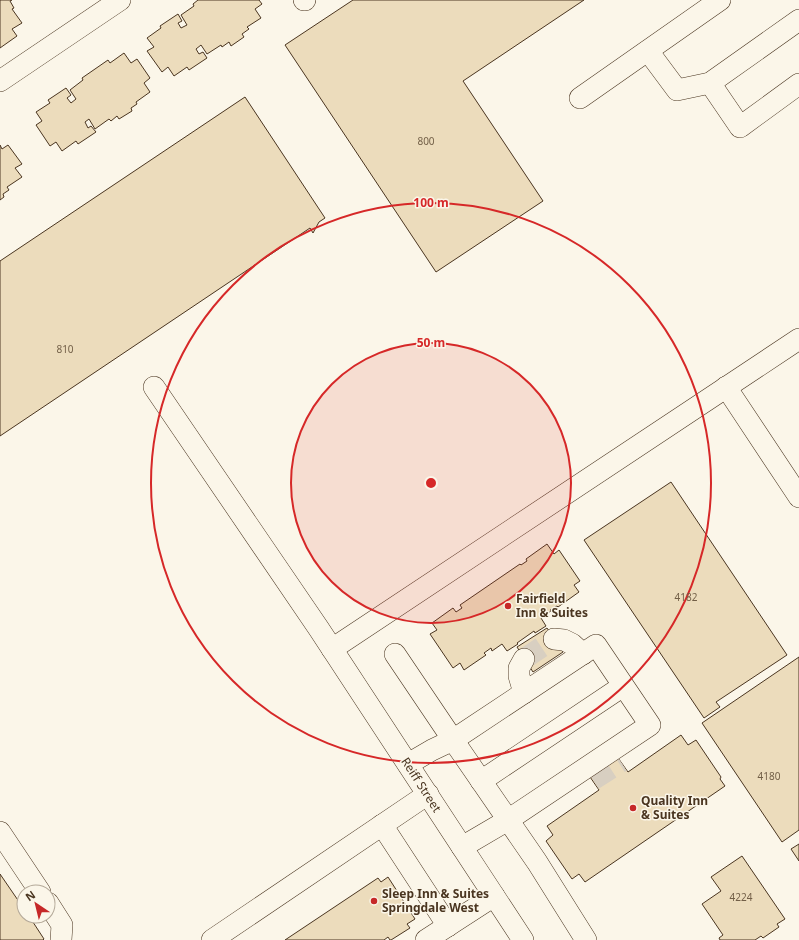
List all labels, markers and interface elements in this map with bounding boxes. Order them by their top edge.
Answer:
house number: 800 [417,134,435,148]
text: 100 m [413,194,449,211]
text: 50 m [417,334,445,351]
house number: 810 [56,342,74,356]
centre of rings [424,476,438,490]
place label: Fairfield Inn & Suites [516,590,588,621]
house number: 4182 [675,590,698,604]
marker: Fairfield Inn & Suites [503,601,513,611]
street label: Reiff Street [397,754,446,816]
house number: 4180 [758,769,781,783]
place label: Quality Inn & Suites [641,792,708,823]
marker: Quality Inn & Suites [628,803,638,813]
north arrow [16,884,56,924]
place label: Sleep Inn & Suites Springdale West [382,885,489,916]
text: N [22,887,38,904]
house number: 4224 [730,890,753,904]
marker: Sleep Inn & Suites Springdale West [369,896,379,906]

